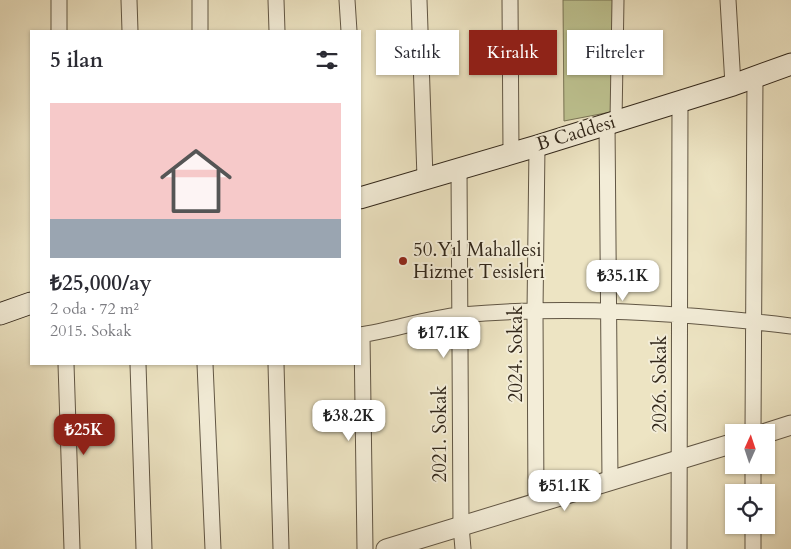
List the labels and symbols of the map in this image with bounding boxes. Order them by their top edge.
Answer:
street label: B Caddesi [533,109,619,157]
place label: 50.Yıl Mahallesi Hizmet Tesisleri [413,237,545,285]
marker: 50.Yıl Mahallesi Hizmet Tesisleri [397,255,409,267]
pin: ₺35.1K [582,260,664,302]
street label: 2024. Sokak [503,305,529,403]
pin: ₺17.1K [403,316,485,359]
street label: 2026. Sokak [647,335,673,433]
street label: 2021. Sokak [427,385,453,483]
pin: ₺38.2K [308,400,390,442]
pin: ₺25K [54,414,114,456]
north arrow [725,424,775,474]
pin: ₺51.1K [524,470,606,512]

